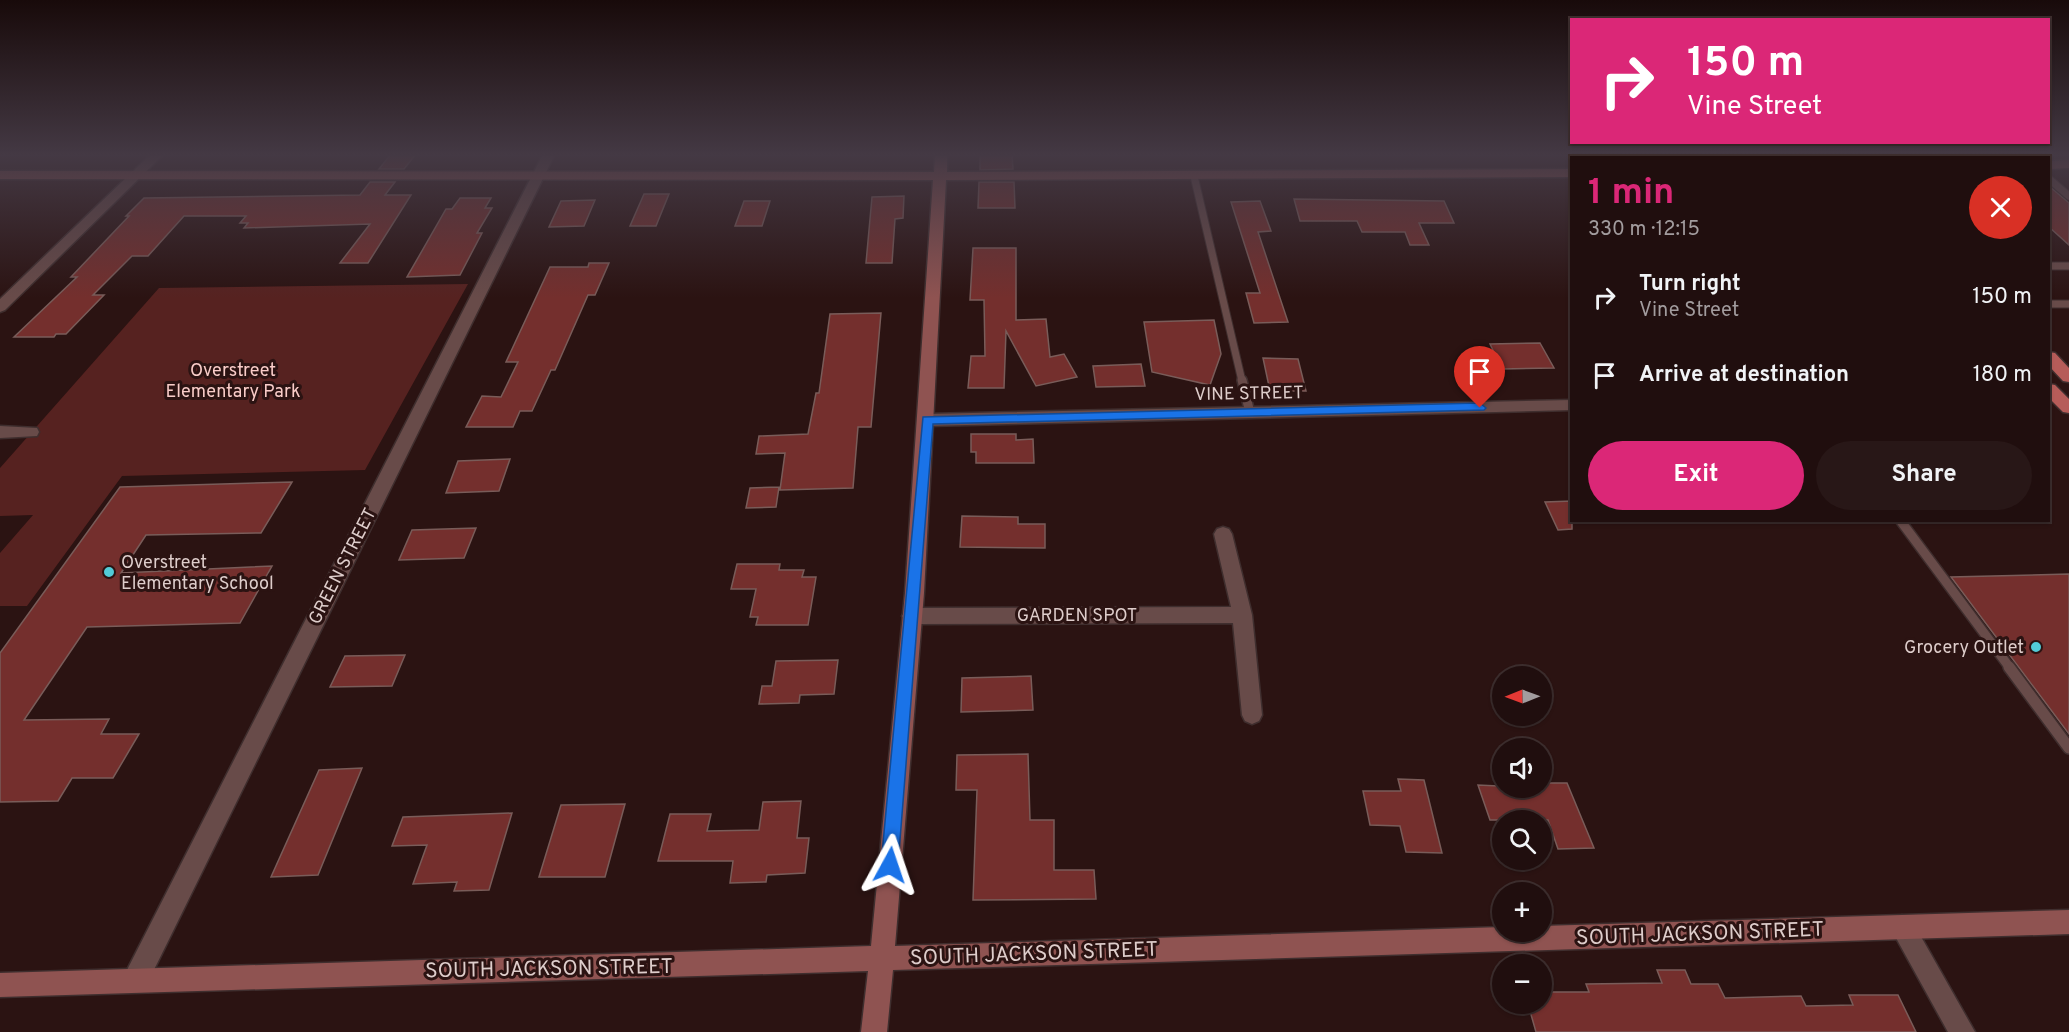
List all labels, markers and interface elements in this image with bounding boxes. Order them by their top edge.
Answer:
text: 150 m [1687,38,1804,91]
icon: right [1588,42,1666,120]
text: Vine Street [1687,90,1822,124]
text: 1 min [1588,171,1674,217]
button: close [1969,176,2032,239]
text: 330 m · 12:15 [1588,217,1700,243]
text: Turn right [1639,271,1741,298]
icon: right [1588,281,1621,314]
text: 150 m [1972,284,2032,311]
text: Vine Street [1639,298,1739,324]
pin [1454,346,1505,408]
icon: arrive [1463,355,1496,388]
icon: arrive [1588,359,1621,392]
park label: Overstreet Elementary Park [165,360,301,404]
text: Arrive at destination [1639,362,1849,389]
text: 180 m [1973,362,2032,389]
street label: VINE STREET [1194,382,1304,407]
button: Exit [1588,441,1804,510]
button: Share [1816,441,2032,510]
street label: GREEN STREET [304,505,383,629]
place label: Overstreet Elementary School [121,552,274,596]
marker: Overstreet Elementary School [102,565,116,579]
street label: GARDEN SPOT [1017,605,1137,628]
place label: Grocery Outlet [1904,637,2024,660]
marker: Grocery Outlet [2029,640,2043,654]
north arrow [1492,666,1552,726]
map controls [1492,666,1552,1014]
button: sound [1492,738,1552,798]
button: search [1492,810,1552,870]
position arrow [858,833,922,897]
button: + [1492,882,1552,942]
street label: SOUTH JACKSON STREET [1576,917,1824,952]
street label: SOUTH JACKSON STREET [910,937,1158,972]
street label: SOUTH JACKSON STREET [425,954,673,985]
button: − [1492,954,1552,1014]

